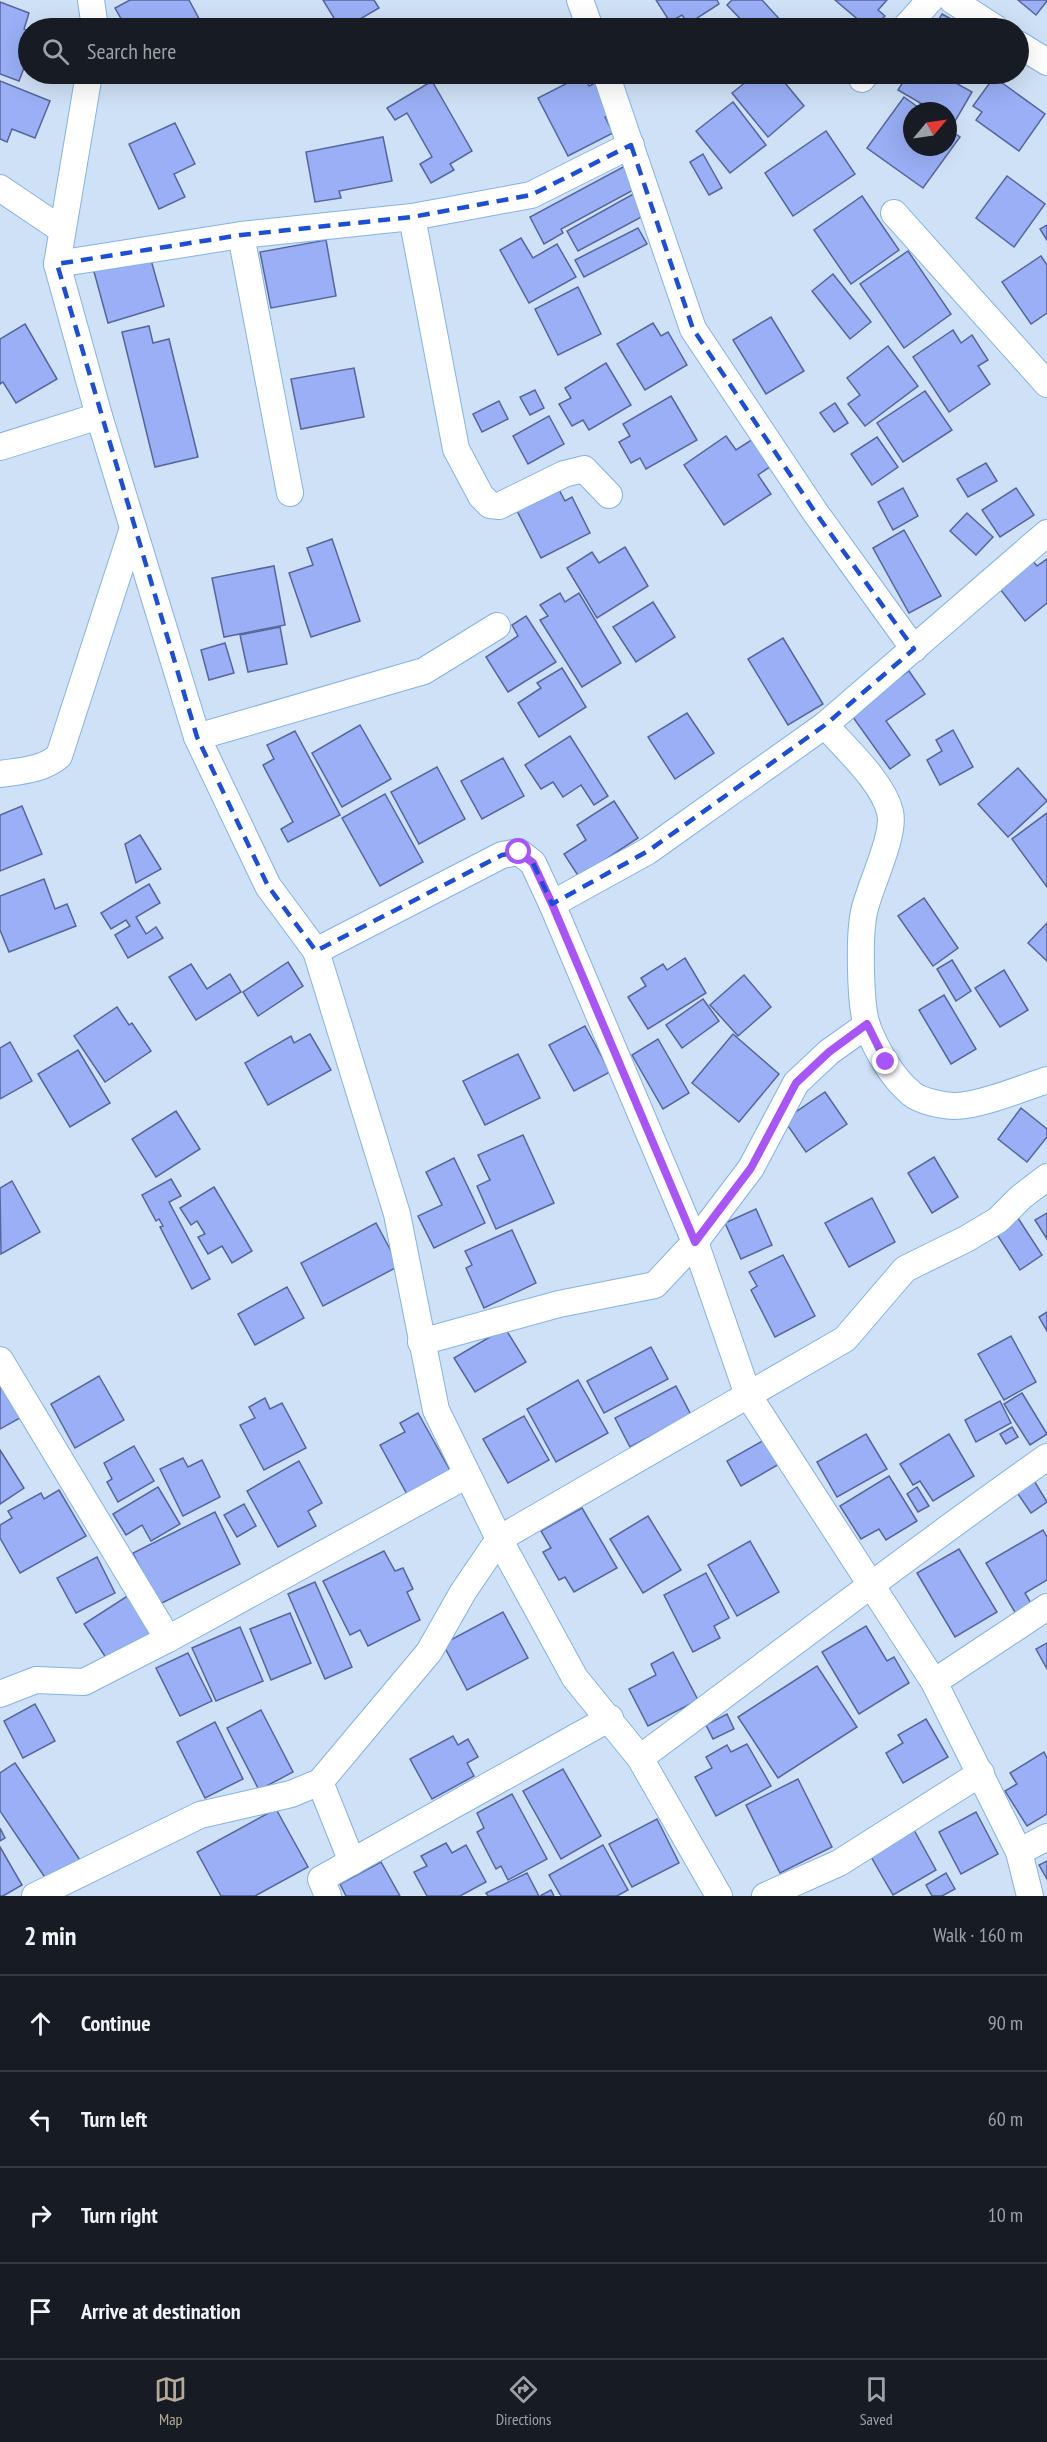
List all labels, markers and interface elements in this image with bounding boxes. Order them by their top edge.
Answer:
search box [18,18,1029,84]
icon: search [39,35,72,68]
text: Search here [87,37,176,65]
north arrow [903,102,957,156]
route start [505,838,531,864]
route end [872,1048,898,1074]
text: 2 min [24,1919,77,1952]
text: Walk · 160 m [933,1922,1023,1948]
icon: ahead [24,2007,57,2040]
text: Continue [81,2009,151,2037]
text: 90 m [988,2010,1023,2036]
icon: left [24,2103,57,2136]
text: Turn left [81,2105,147,2133]
text: 60 m [988,2106,1023,2132]
icon: right [24,2199,57,2232]
text: Turn right [81,2201,158,2229]
text: 10 m [988,2202,1023,2228]
icon: arrive [24,2295,57,2328]
text: Arrive at destination [81,2297,241,2325]
tab: Map [154,2373,187,2429]
tab: Directions [496,2373,551,2429]
tab: Saved [860,2373,893,2429]

